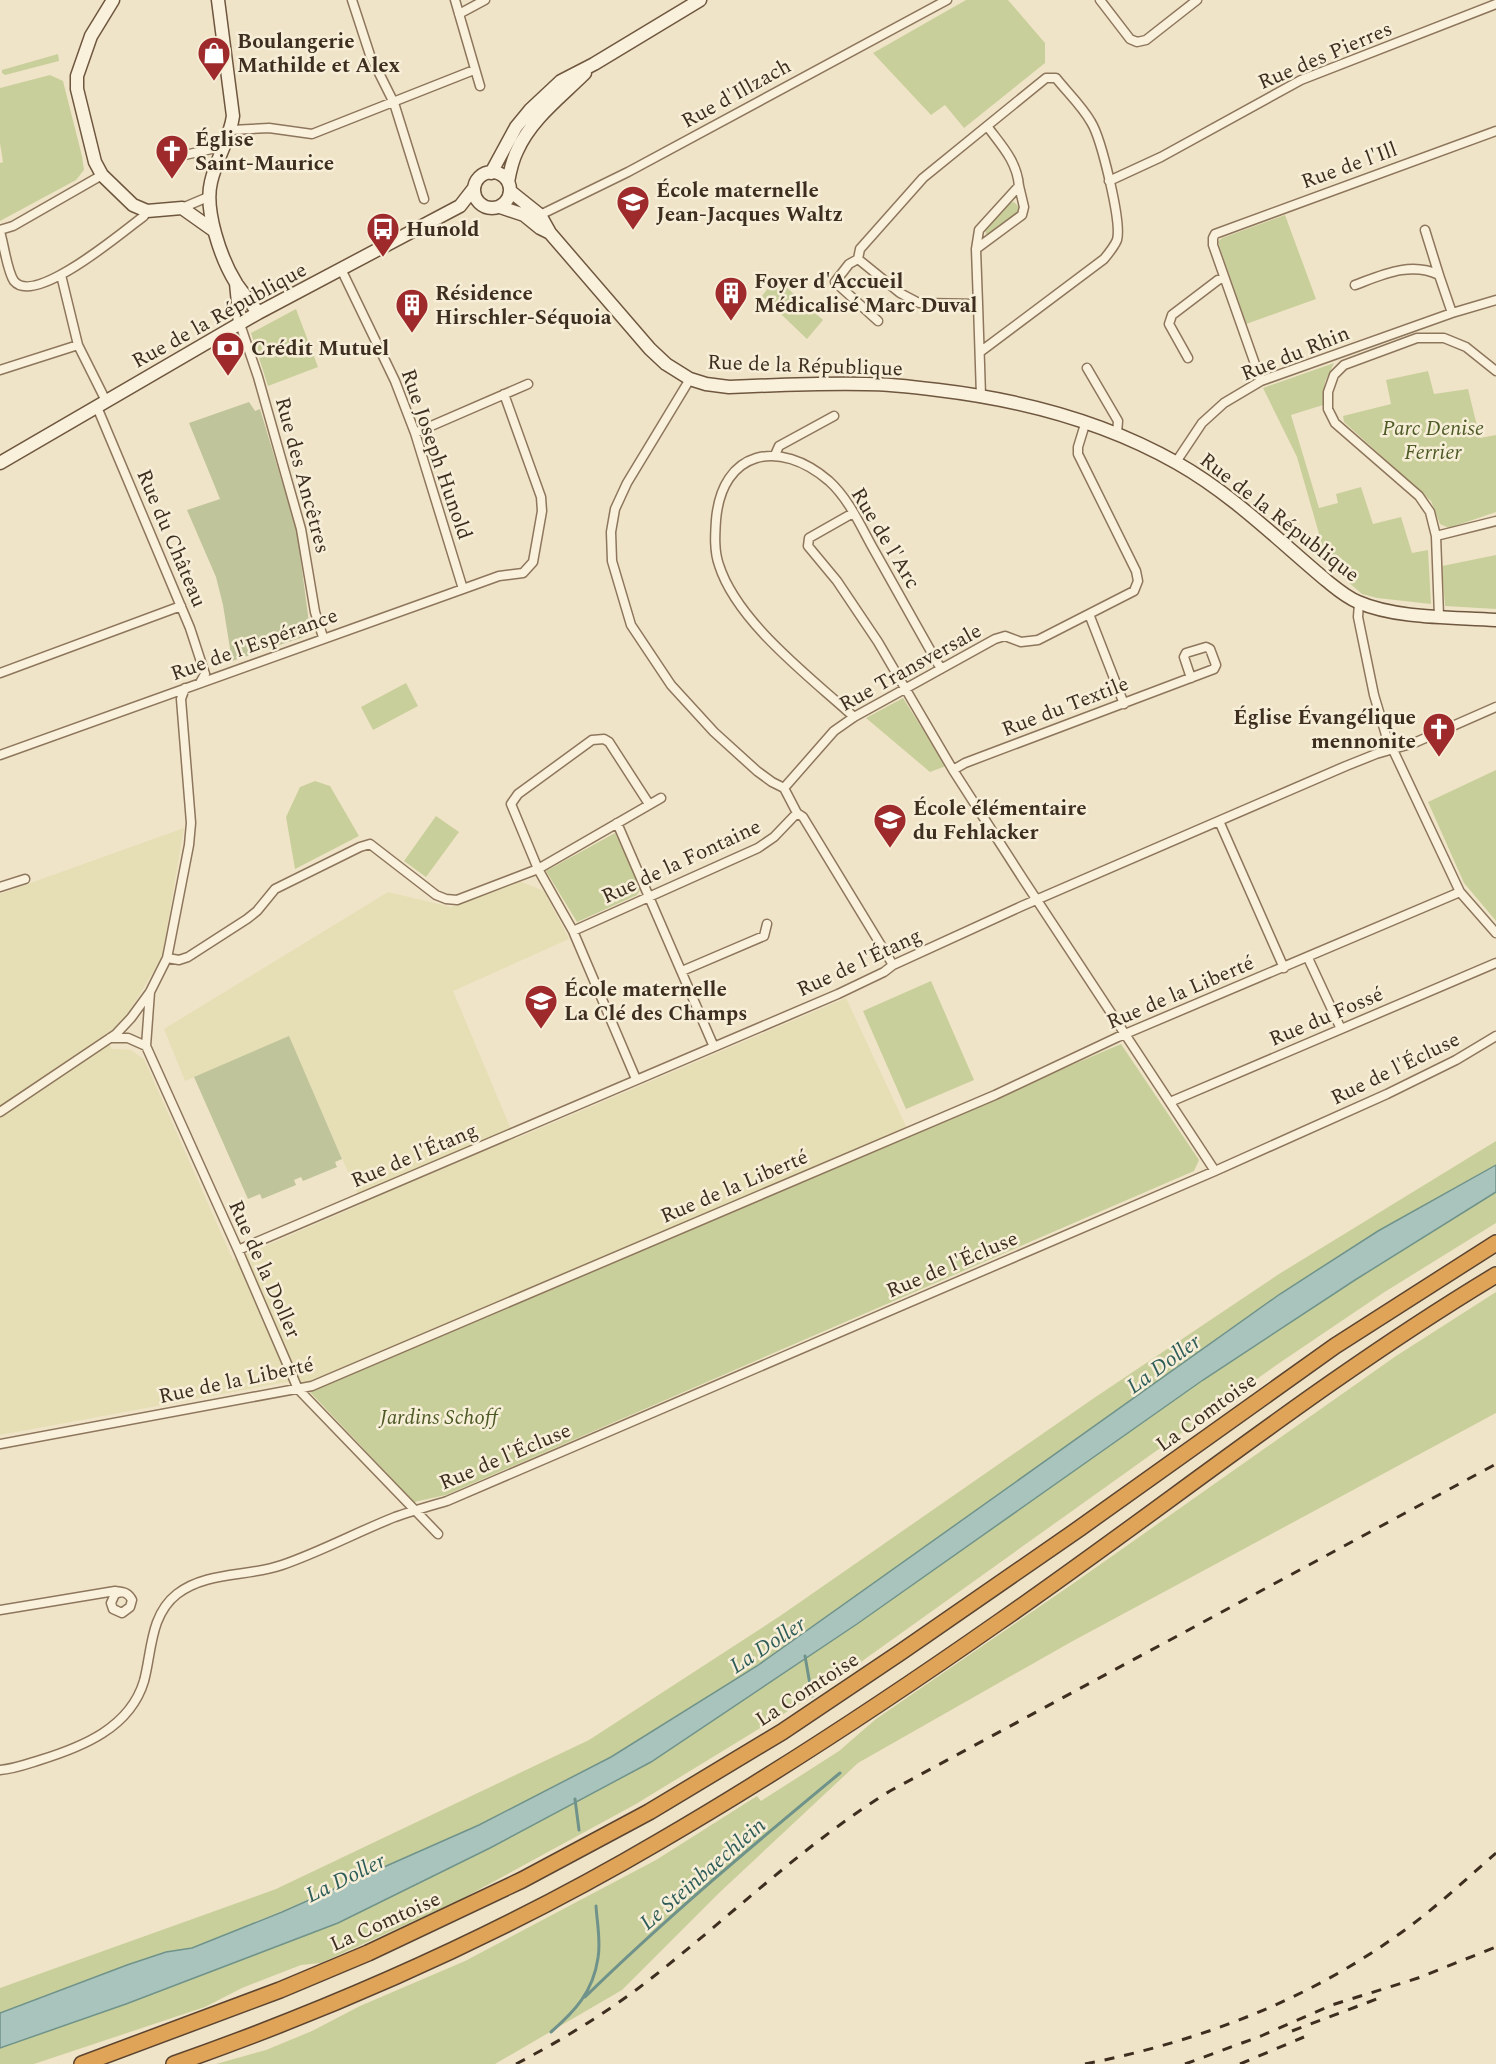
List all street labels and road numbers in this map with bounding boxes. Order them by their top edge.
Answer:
street label: Rue des Pierres [1253,13,1398,99]
street label: Rue d'Illzach [676,50,797,137]
street label: Rue de l'Ill [1297,134,1402,198]
street label: Rue de la République [126,254,313,377]
street label: Rue du Rhin [1236,318,1355,390]
street label: Rue de la République [707,347,903,385]
street label: Rue Joseph Hunold [392,364,480,544]
street label: Rue des Ancêtres [266,393,338,557]
street label: Rue de la République [1192,445,1366,591]
street label: Rue du Château [128,464,215,613]
street label: Rue de l'Arc [842,481,928,596]
street label: Rue de l'Espérance [166,600,342,690]
street label: Rue Transversale [833,615,988,720]
street label: Rue du Textile [997,668,1133,746]
street label: Rue de la Fontaine [597,811,766,913]
street label: Rue de l'Étang [792,920,927,1006]
street label: Rue de la Liberté [1102,947,1259,1038]
street label: Rue du Fossé [1264,978,1389,1055]
street label: Rue de l'Écluse [1325,1024,1466,1114]
street label: Rue de l'Étang [346,1115,483,1197]
street label: Rue de la Liberté [656,1141,813,1232]
street label: Rue de la Doller [219,1195,309,1344]
street label: Rue de l'Écluse [881,1223,1023,1307]
street label: Rue de la Liberté [156,1349,317,1413]
street label: La Comtoise [1149,1365,1264,1460]
street label: Rue de l'Écluse [434,1415,576,1499]
street label: La Comtoise [749,1644,866,1735]
street label: La Comtoise [325,1883,446,1961]

